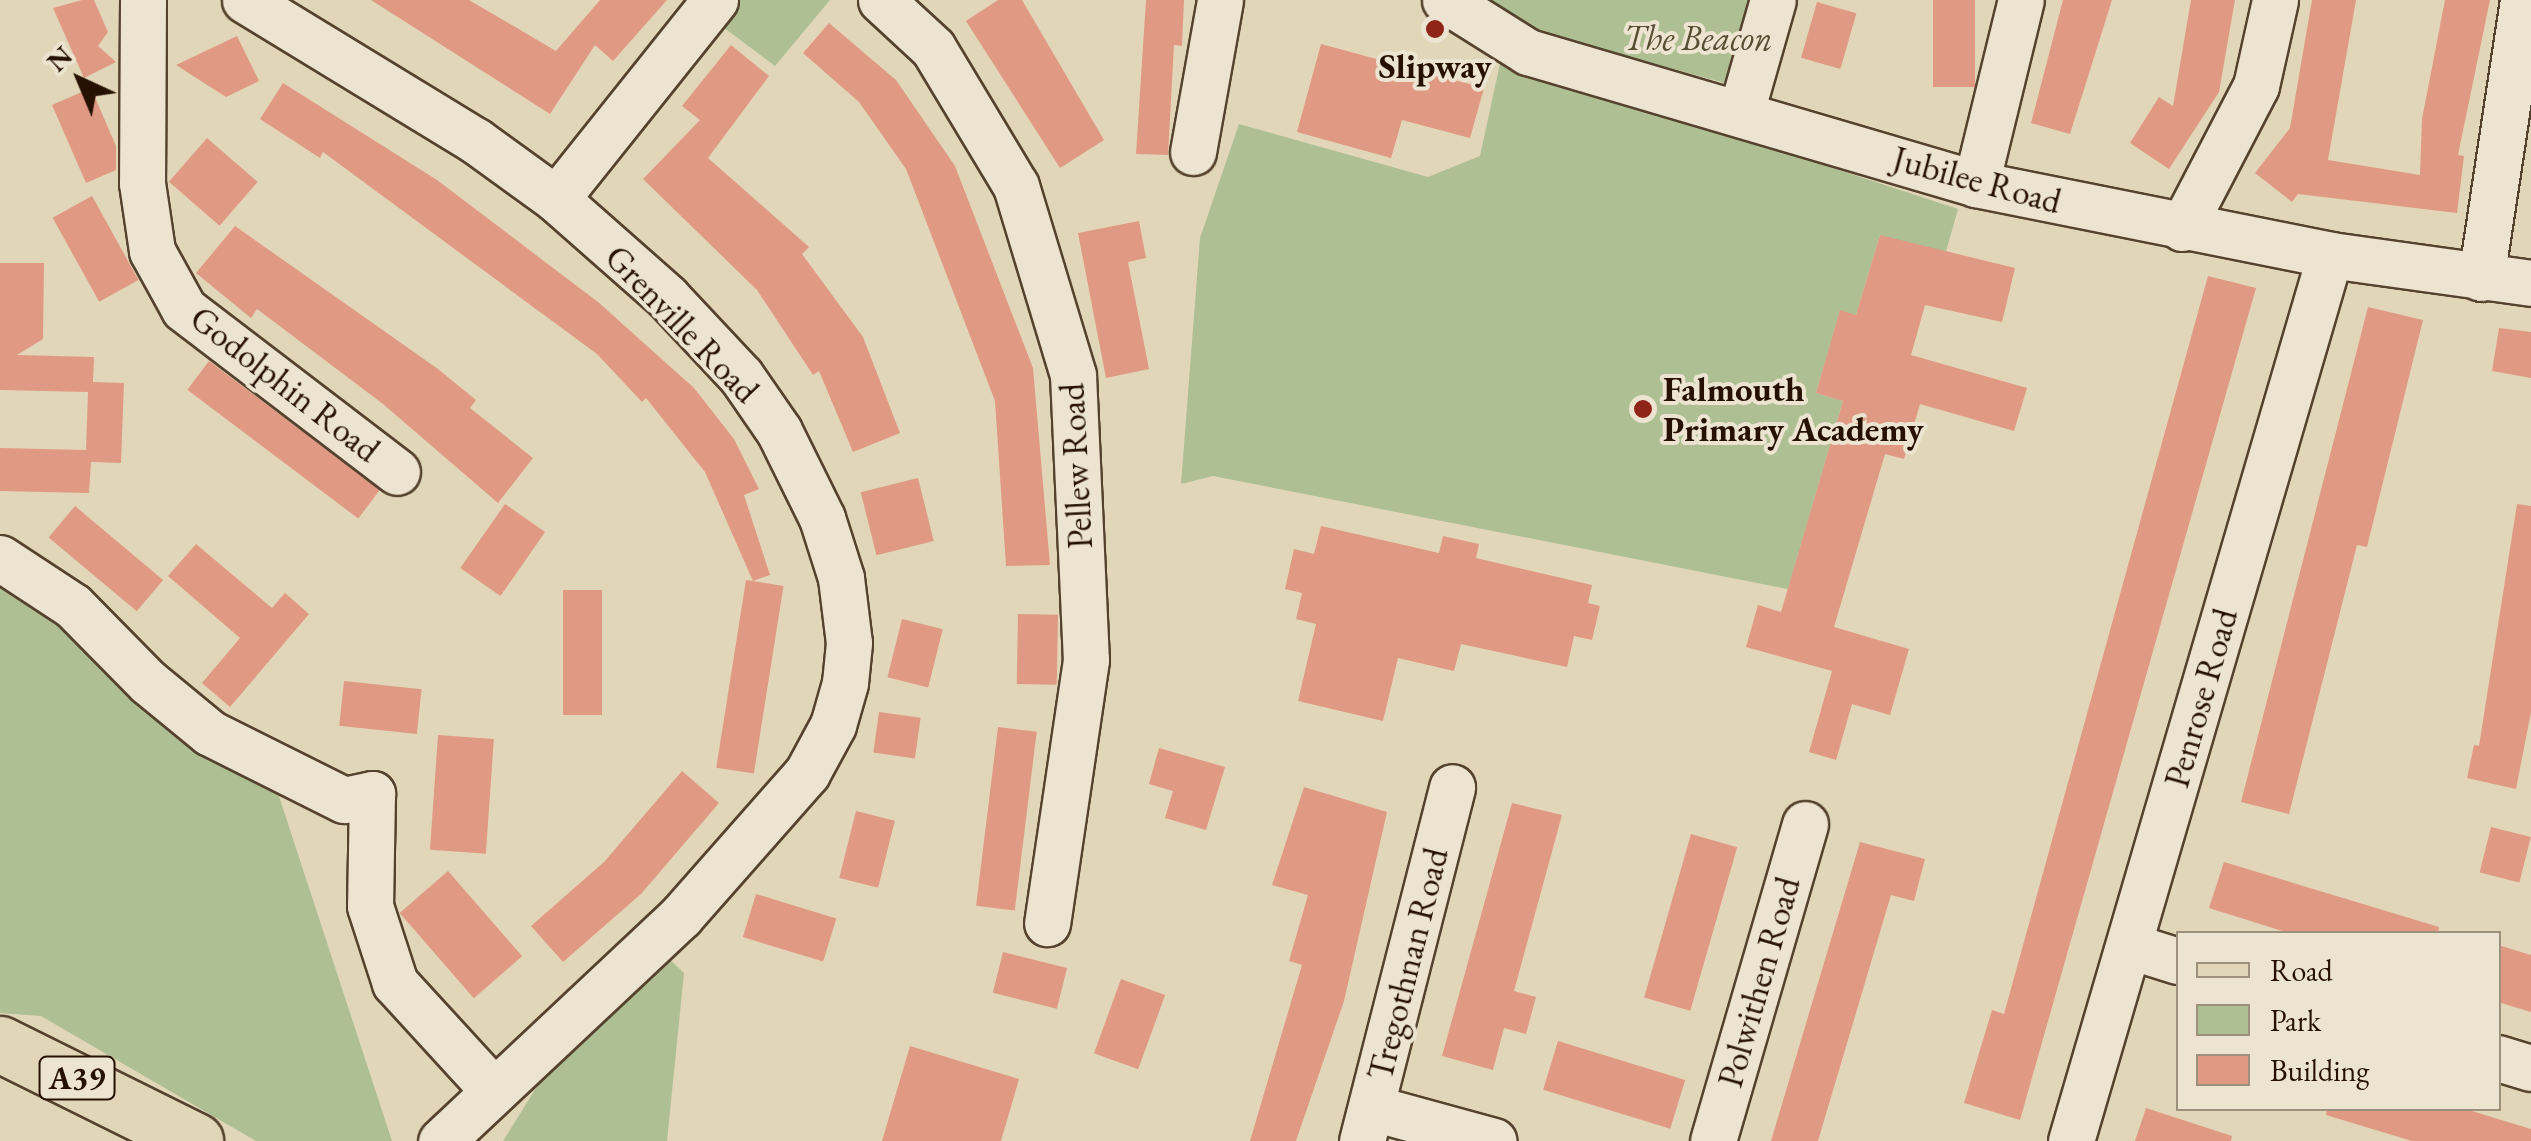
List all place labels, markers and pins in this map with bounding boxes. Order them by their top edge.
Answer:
marker: Slipway [1424,18,1446,40]
place label: Slipway [1378,45,1492,87]
place label: Falmouth Primary Academy [1663,368,1924,450]
marker: Falmouth Primary Academy [1632,398,1654,420]

